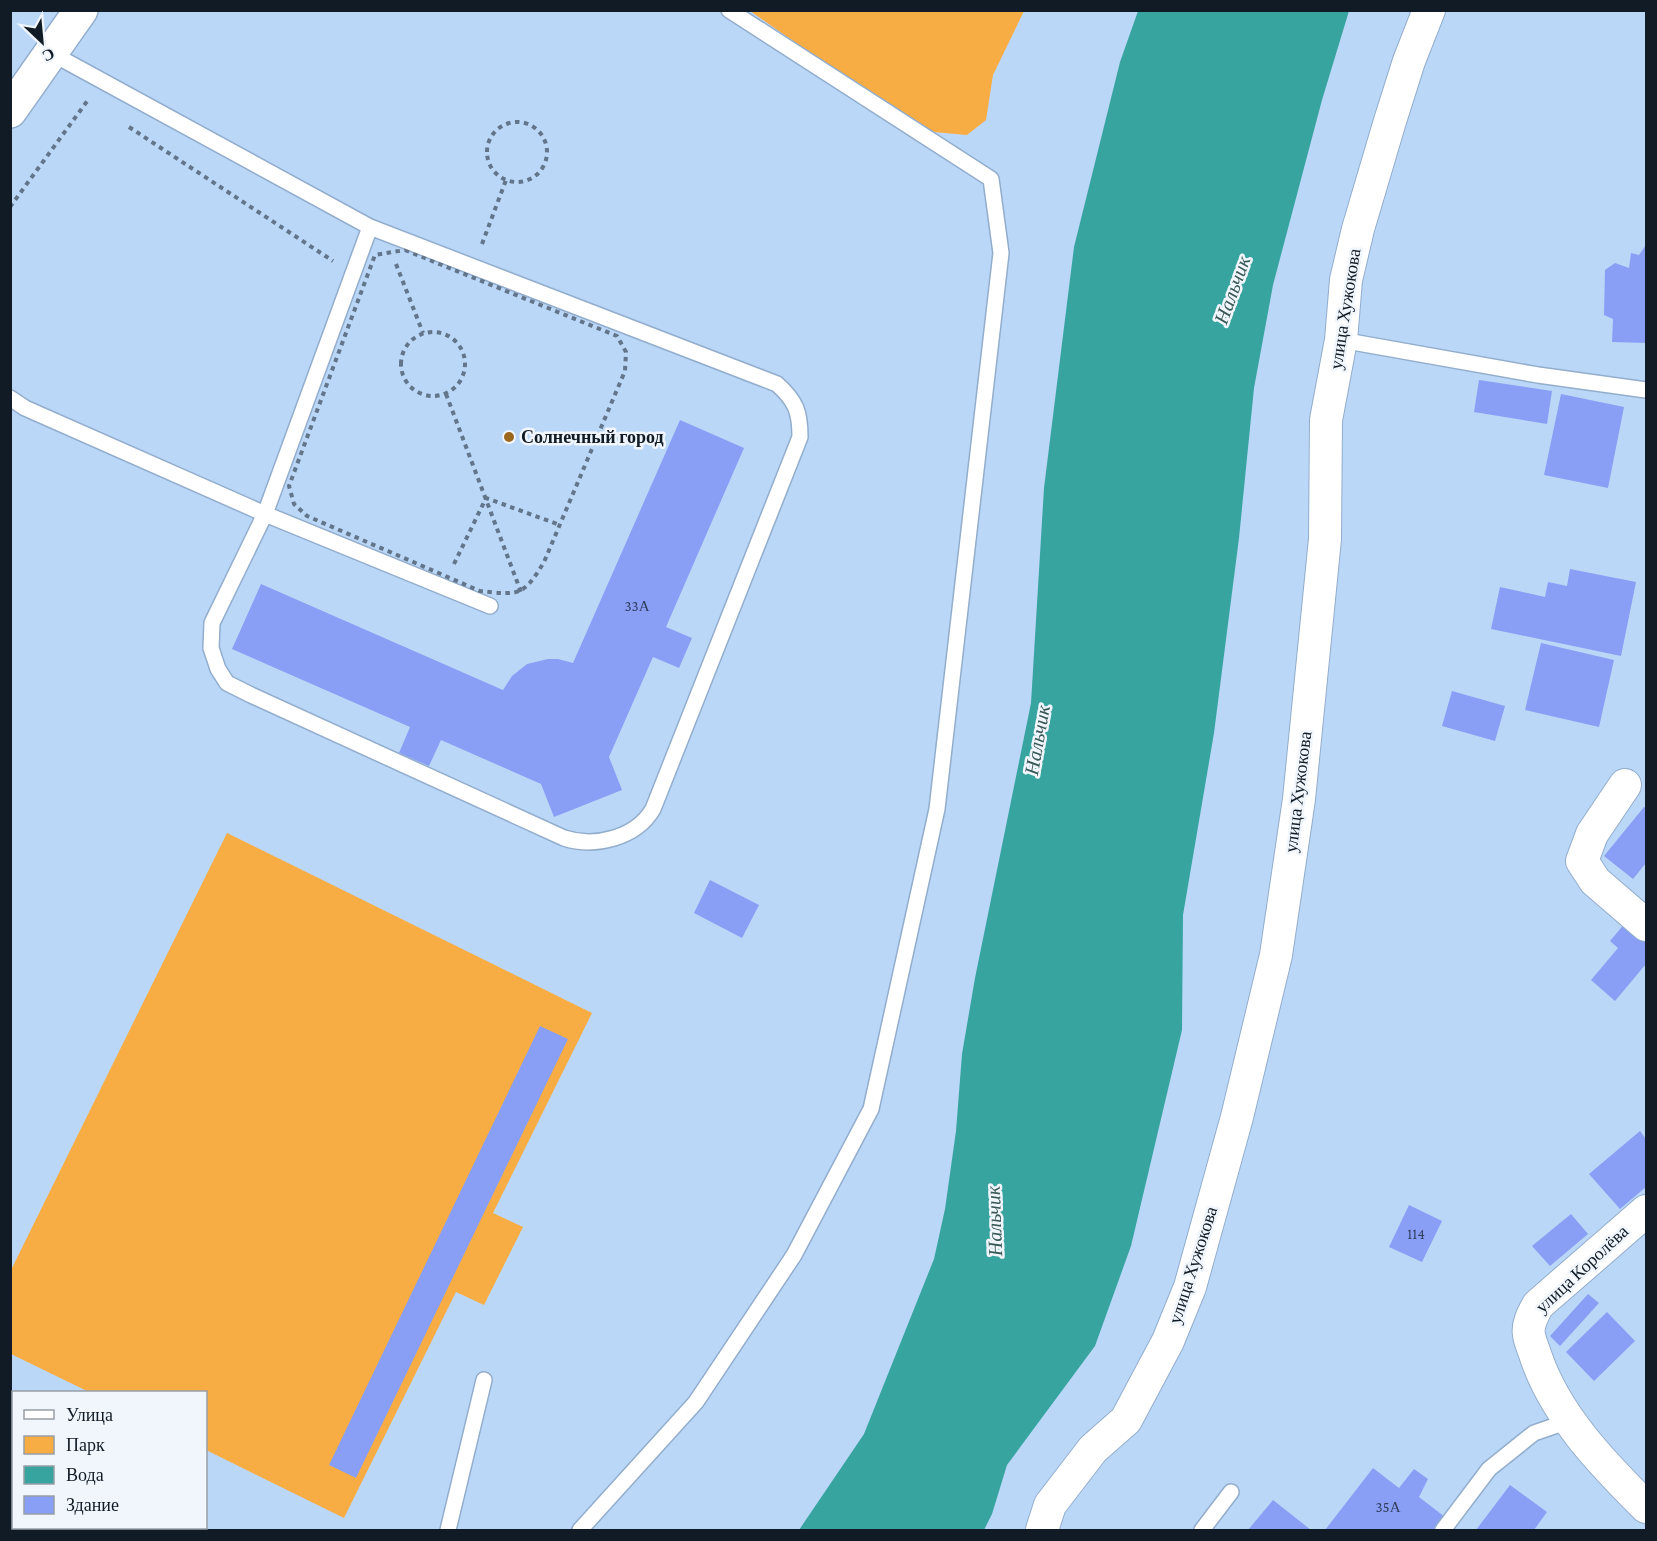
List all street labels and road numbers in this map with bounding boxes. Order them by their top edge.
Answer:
street label: улица Хужокова [1326,247,1364,371]
street label: улица Хужокова [1281,730,1315,854]
street label: улица Хужокова [1165,1204,1221,1326]
street label: улица Королёва [1532,1221,1632,1317]

